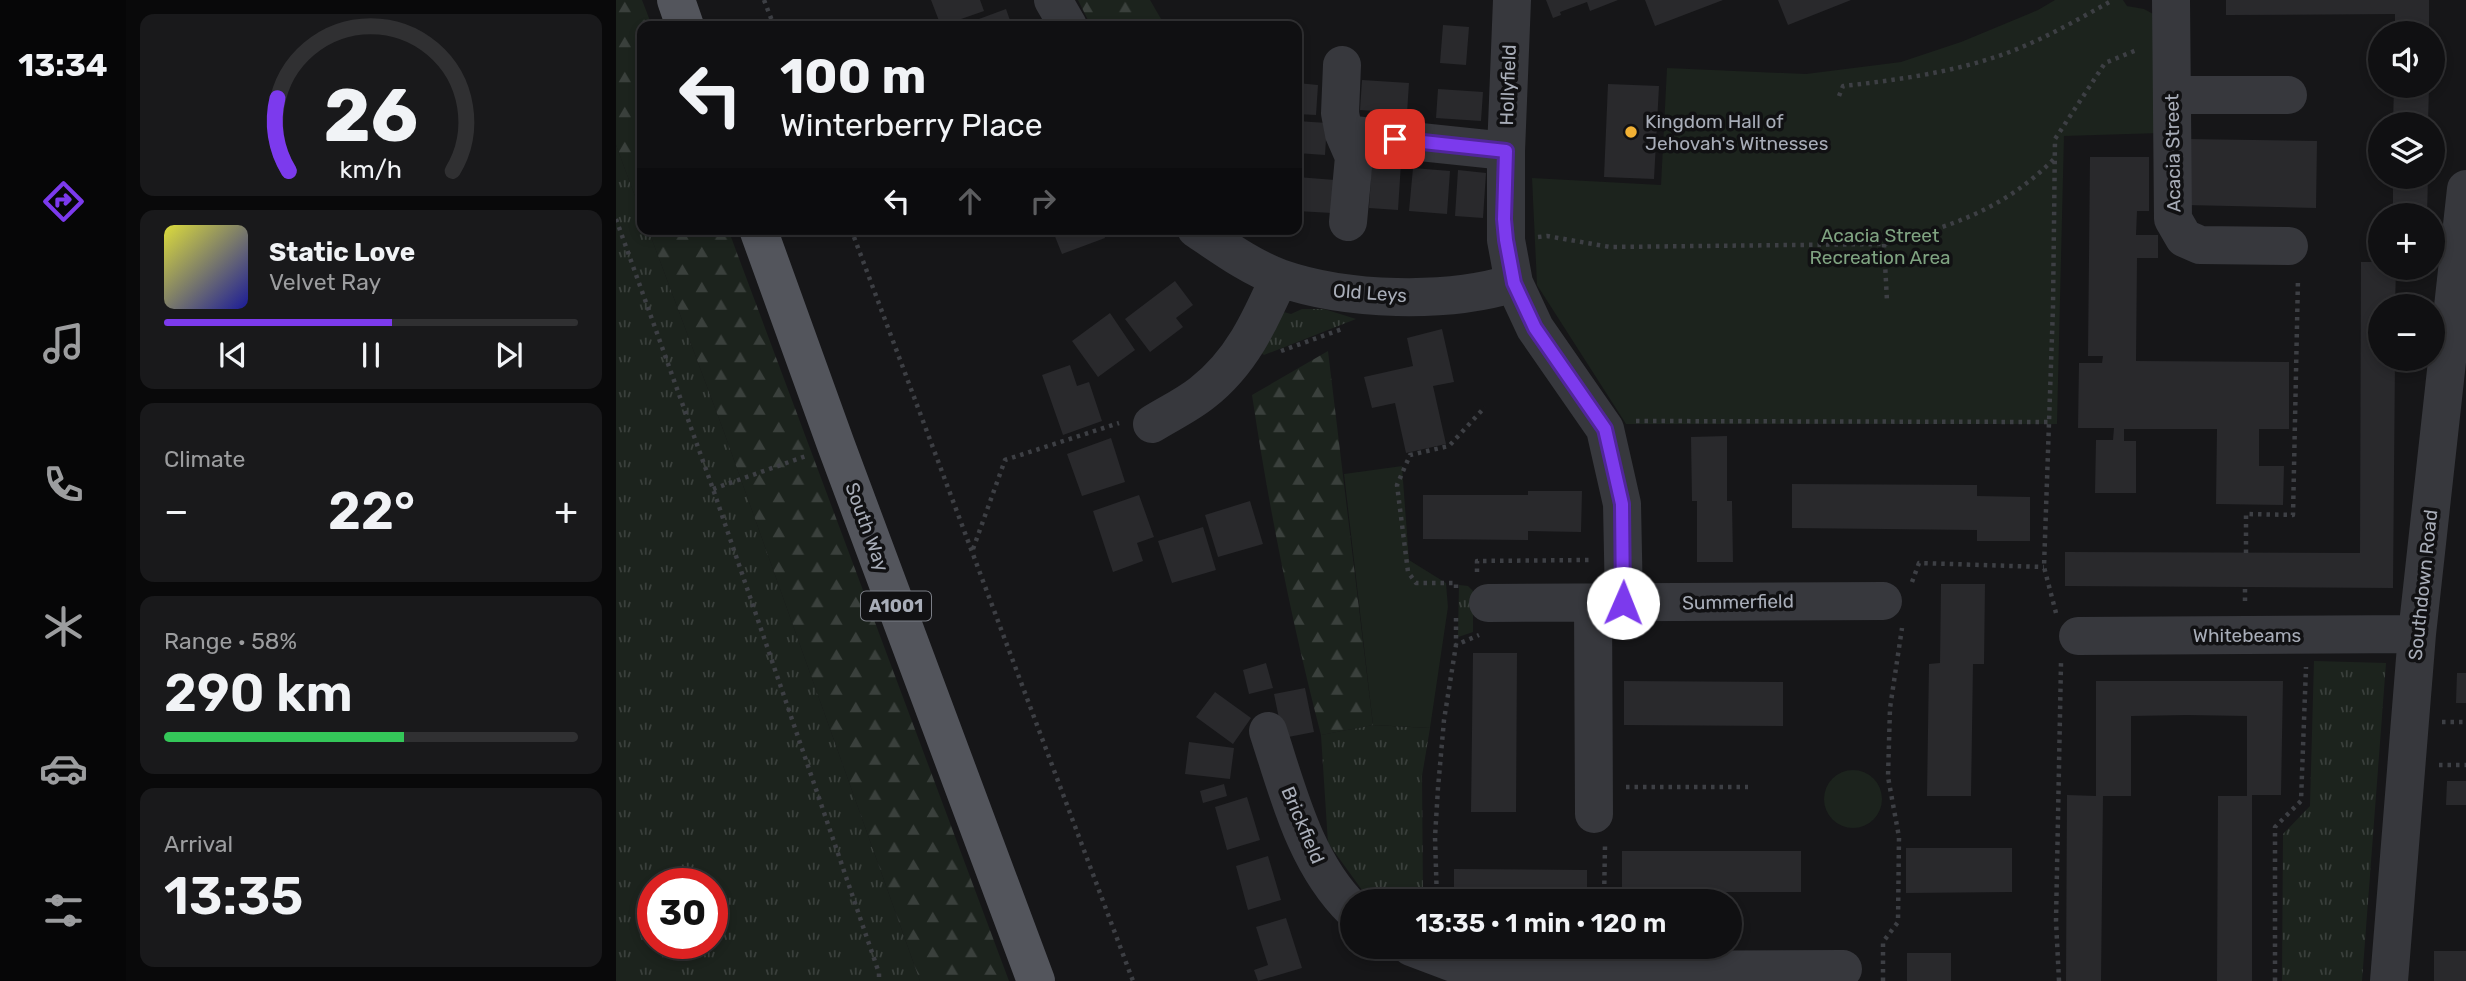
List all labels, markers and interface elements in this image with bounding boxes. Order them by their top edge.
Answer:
map controls [2368,21,2445,371]
button: sound [2368,21,2445,98]
street label: Hollyfield [1495,44,1521,126]
text: 13:34 [18,46,108,84]
text: 100 m [780,47,926,105]
icon: left [665,49,756,140]
text: 26 [324,73,418,159]
street label: Acacia Street [2160,93,2186,213]
text: Winterberry Place [780,106,1043,144]
pin [1365,109,1425,169]
place label: Kingdom Hall of Jehovah's Witnesses [1645,110,1828,155]
button: layers [2368,112,2445,189]
icon: arrive [1376,120,1414,158]
marker: Kingdom Hall of Jehovah's Witnesses [1623,124,1639,140]
text: km/h [340,155,402,184]
icon: directions [39,177,88,226]
icon: left [878,182,916,220]
icon: ahead [951,182,989,220]
icon: right [1024,182,1062,220]
button: + [2368,203,2445,280]
park label: Acacia Street Recreation Area [1809,224,1951,269]
text: Static Love [269,237,415,268]
text: Velvet Ray [269,268,381,296]
street label: Old Leys [1332,279,1408,307]
button: − [2368,294,2445,371]
icon: music [39,319,88,368]
icon: previous [214,336,252,374]
icon: pause [352,336,390,374]
icon: next [490,336,528,374]
text: Climate [164,445,245,473]
icon: phone [39,460,88,509]
street label: South Way [840,479,894,575]
text: 22° [328,480,415,542]
text: − [164,488,189,534]
text: + [554,488,578,534]
street label: Southdown Road [2404,508,2442,662]
position arrow [1586,566,1660,640]
street label: Summerfield [1682,590,1794,614]
road number: A1001 [861,592,931,620]
icon: climate [39,602,88,651]
street label: Whitebeams [2193,624,2301,647]
text: Range · 58% [164,627,297,655]
text: 290 km [164,662,353,724]
icon: car [39,744,88,793]
street label: Brickfield [1276,783,1330,867]
text: Arrival [164,830,233,858]
text: 13:35 [164,865,303,927]
speed limit sign: 30 [637,868,728,959]
icon: filters [39,886,88,935]
text: 13:35 · 1 min · 120 m [1416,908,1666,939]

